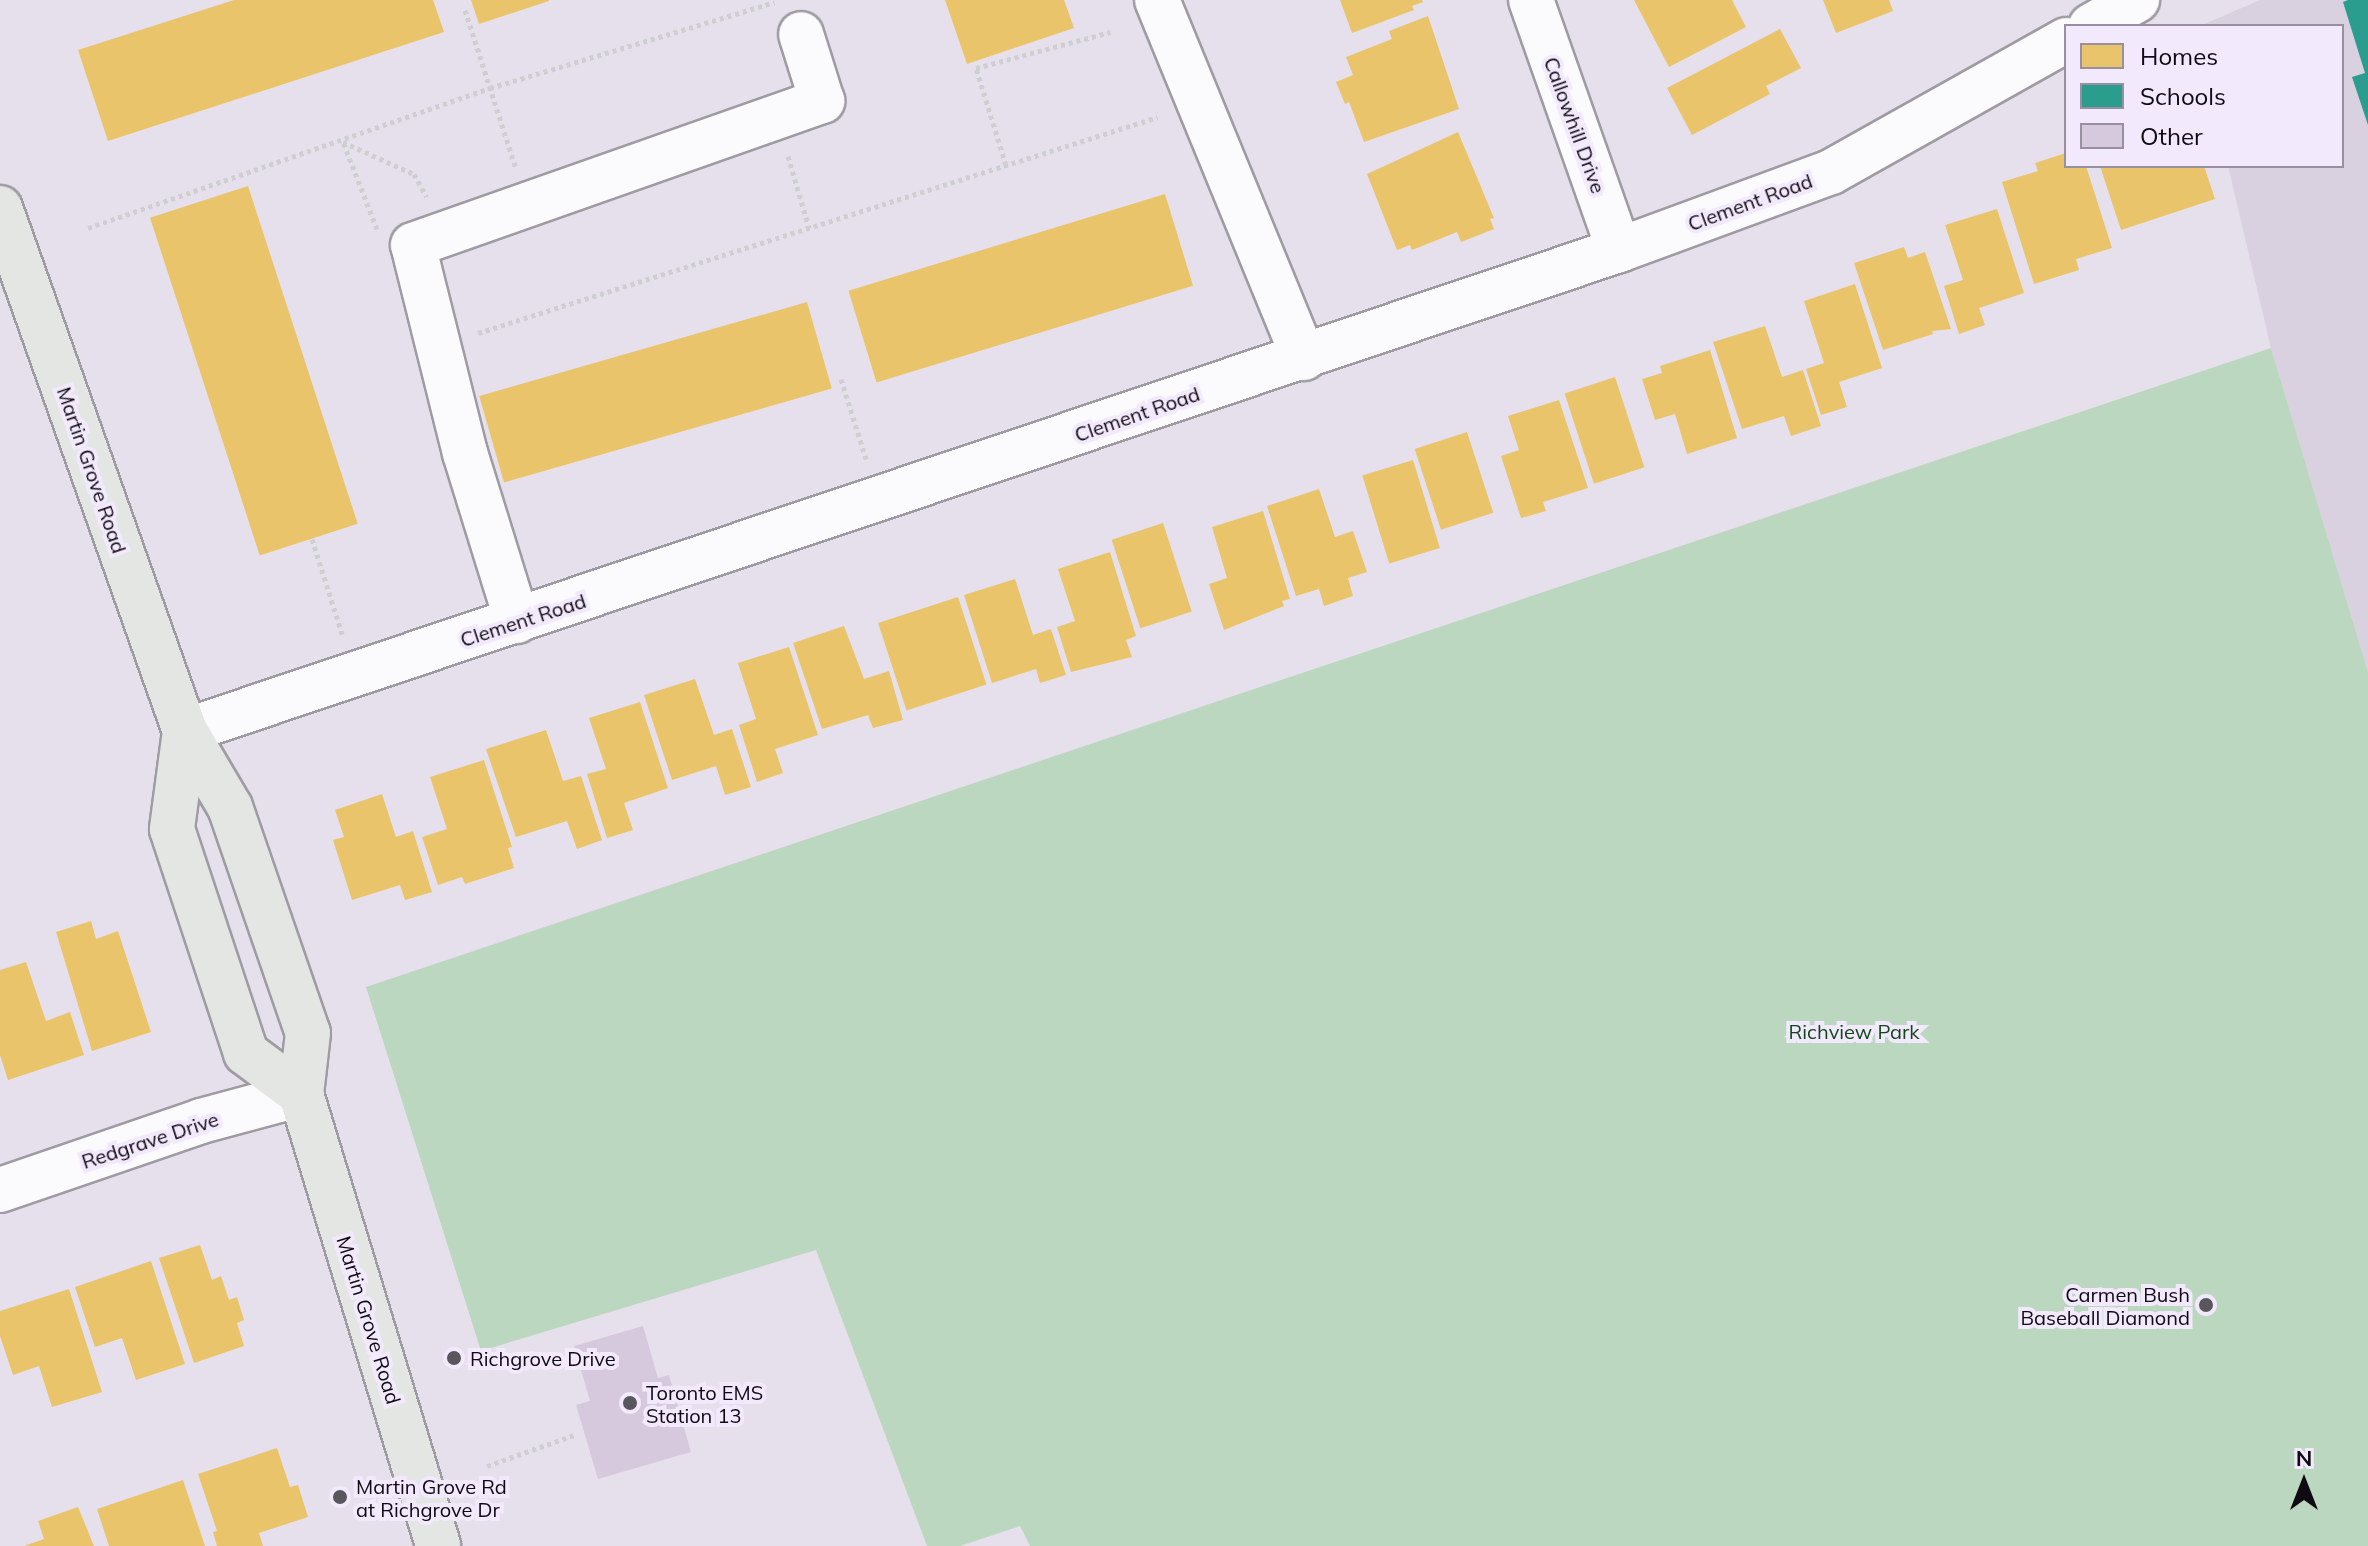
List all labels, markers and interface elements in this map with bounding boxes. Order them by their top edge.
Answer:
legend [2064,24,2344,168]
text: Homes [2140,41,2218,71]
street label: Callowhill Drive [1539,54,1611,196]
text: Schools [2140,81,2226,111]
text: Other [2140,121,2203,151]
street label: Clement Road [1684,168,1816,236]
street label: Clement Road [1071,381,1203,447]
street label: Martin Grove Road [52,384,132,556]
street label: Clement Road [457,588,589,652]
park label: Richview Park [1789,1019,1919,1043]
street label: Redgrave Drive [79,1107,221,1173]
street label: Martin Grove Road [332,1233,406,1407]
place label: Carmen Bush Baseball Diamond [2020,1282,2190,1329]
marker: Carmen Bush Baseball Diamond [2197,1296,2215,1314]
place label: Richgrove Drive [470,1346,616,1370]
marker: Richgrove Drive [445,1349,463,1367]
place label: Toronto EMS Station 13 [646,1380,763,1427]
marker: Toronto EMS Station 13 [621,1394,639,1412]
north arrow [2264,1442,2344,1522]
text: N [2296,1444,2312,1472]
place label: Martin Grove Rd at Richgrove Dr [356,1474,507,1521]
marker: Martin Grove Rd at Richgrove Dr [331,1488,349,1506]

